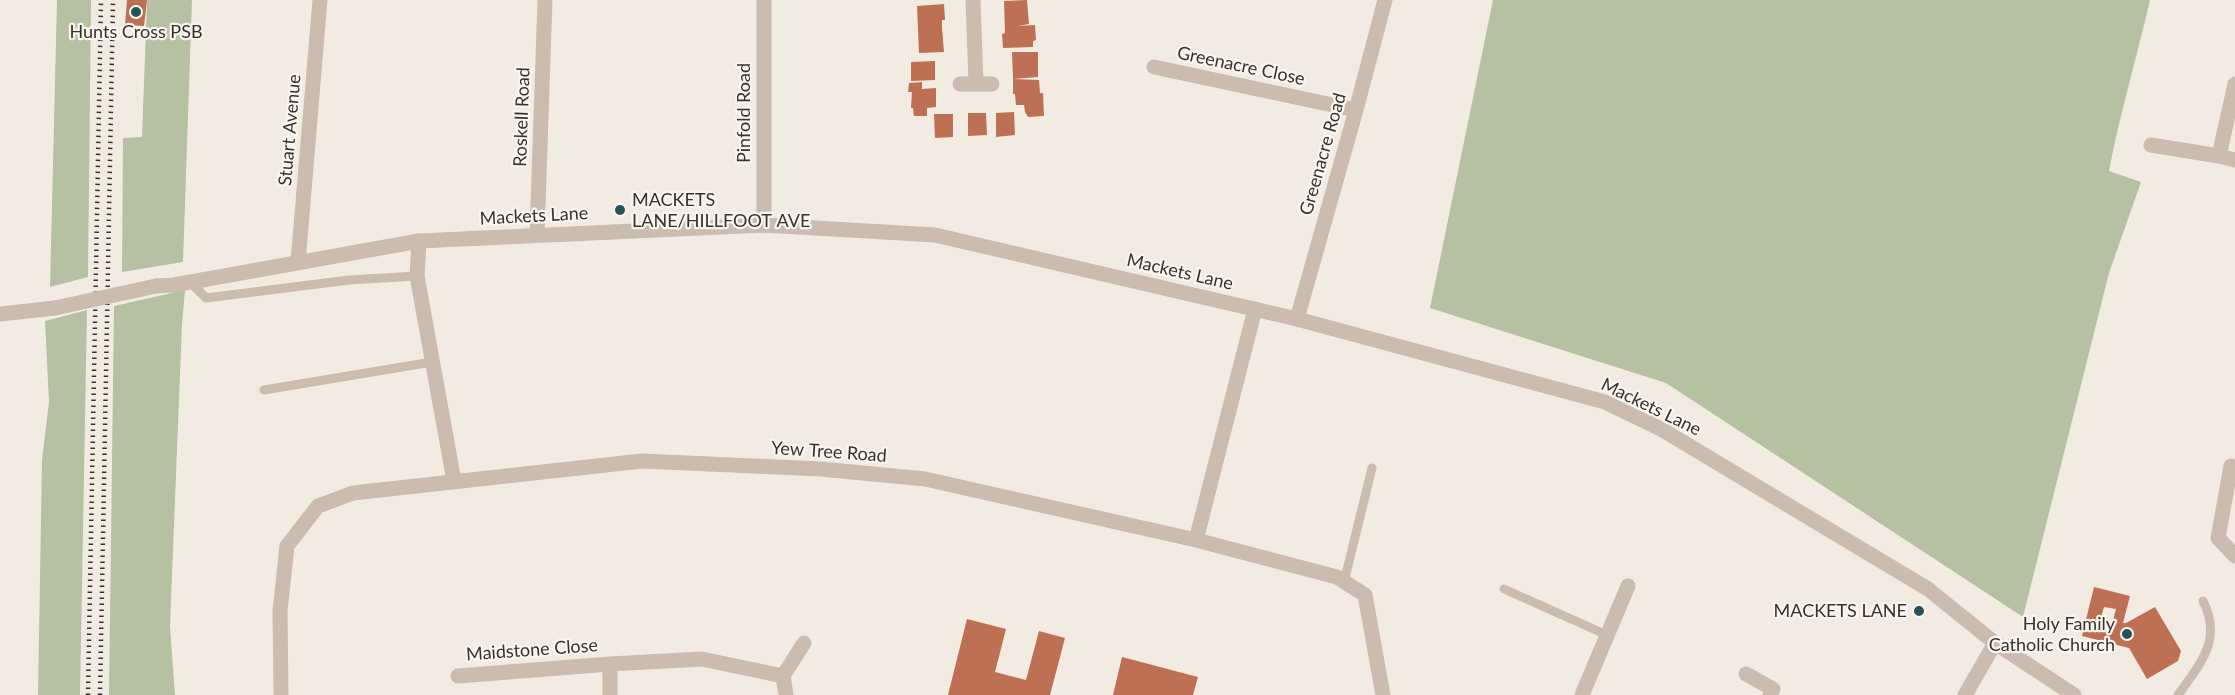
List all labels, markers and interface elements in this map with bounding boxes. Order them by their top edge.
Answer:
marker: Hunts Cross PSB [129,5,143,19]
place label: Hunts Cross PSB [69,21,203,43]
street label: Greenacre Close [1175,42,1307,90]
street label: Pinfold Road [733,63,755,163]
street label: Roskell Road [509,67,535,167]
street label: Stuart Avenue [274,73,306,187]
street label: Greenacre Road [1295,90,1351,218]
place label: MACKETS LANE/HILLFOOT AVE [632,189,810,232]
street label: Mackets Lane [479,202,589,230]
marker: MACKETS LANE/HILLFOOT AVE [613,203,627,217]
street label: Mackets Lane [1125,249,1235,295]
street label: Mackets Lane [1597,373,1705,441]
street label: Yew Tree Road [770,437,888,467]
place label: MACKETS LANE [1774,600,1907,622]
marker: MACKETS LANE [1912,604,1926,618]
place label: Holy Family Catholic Church [1989,613,2115,656]
marker: Holy Family Catholic Church [2120,627,2134,641]
street label: Maidstone Close [465,635,599,665]

